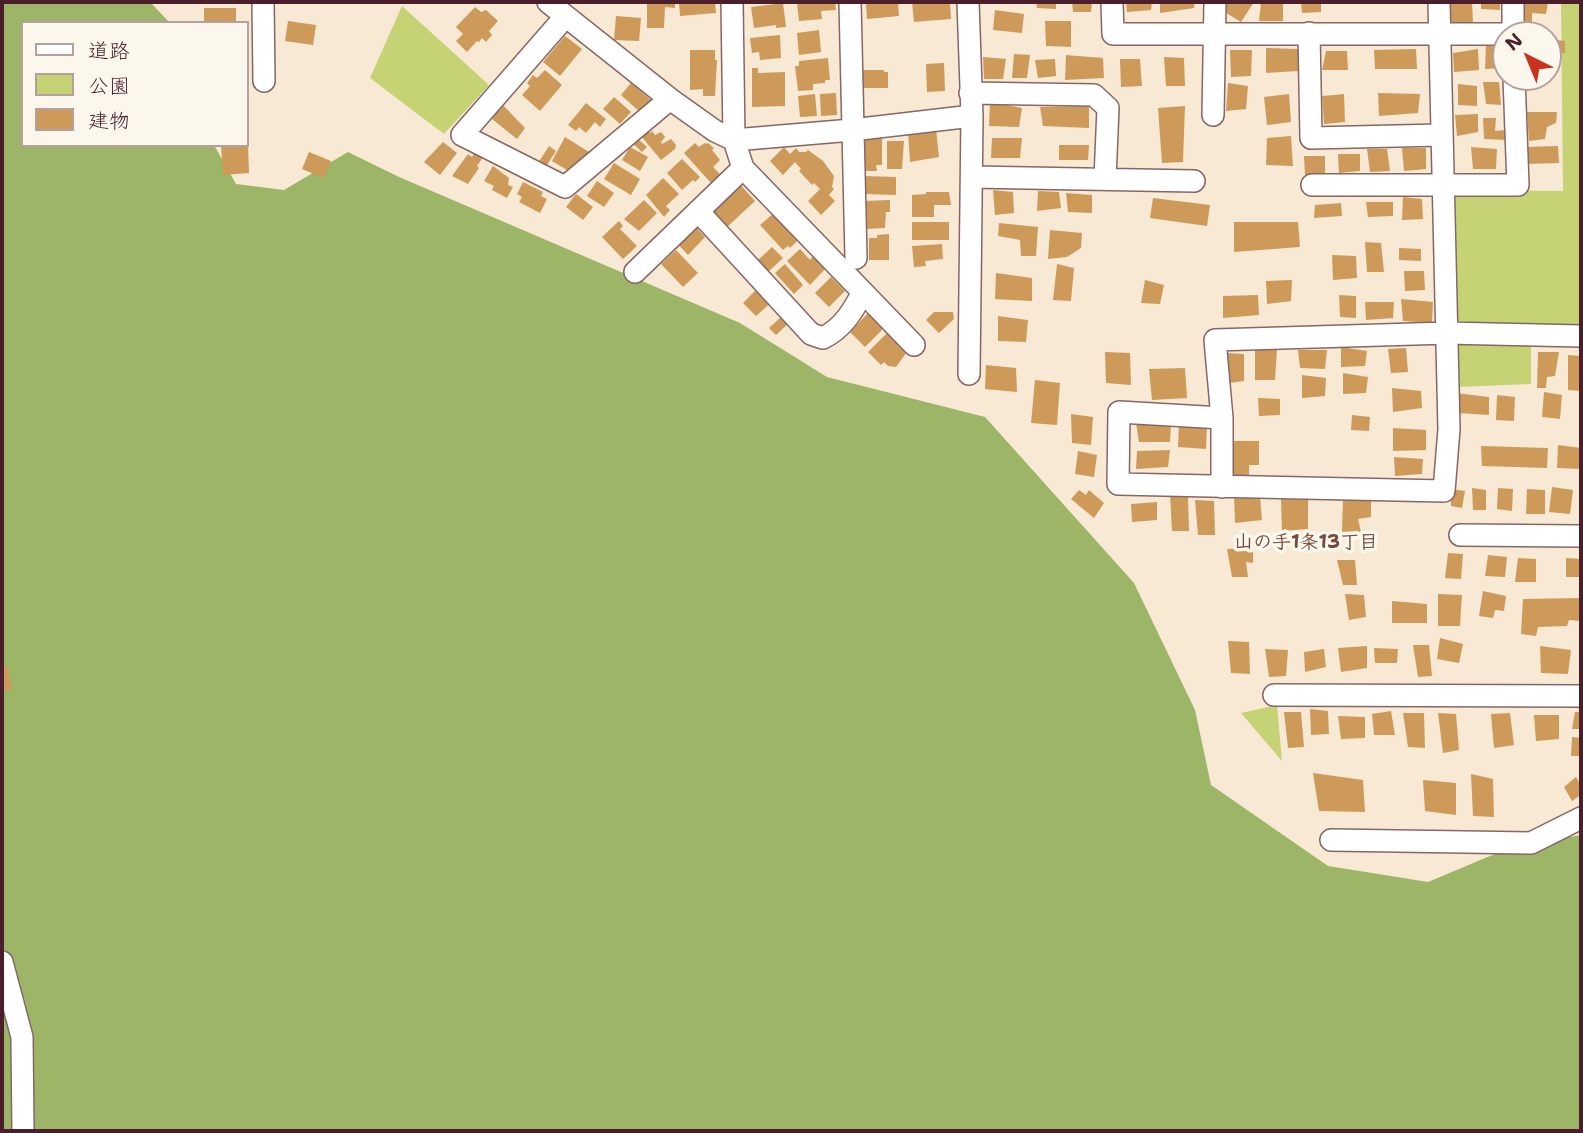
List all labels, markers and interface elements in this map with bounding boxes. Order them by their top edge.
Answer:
legend [21,21,248,147]
north arrow [1492,21,1562,91]
text: N [1500,27,1528,56]
text: 道路 [88,37,130,65]
text: 公園 [88,72,130,100]
text: 建物 [88,107,130,135]
district label: 山の手1条13丁目 [1234,532,1378,554]

